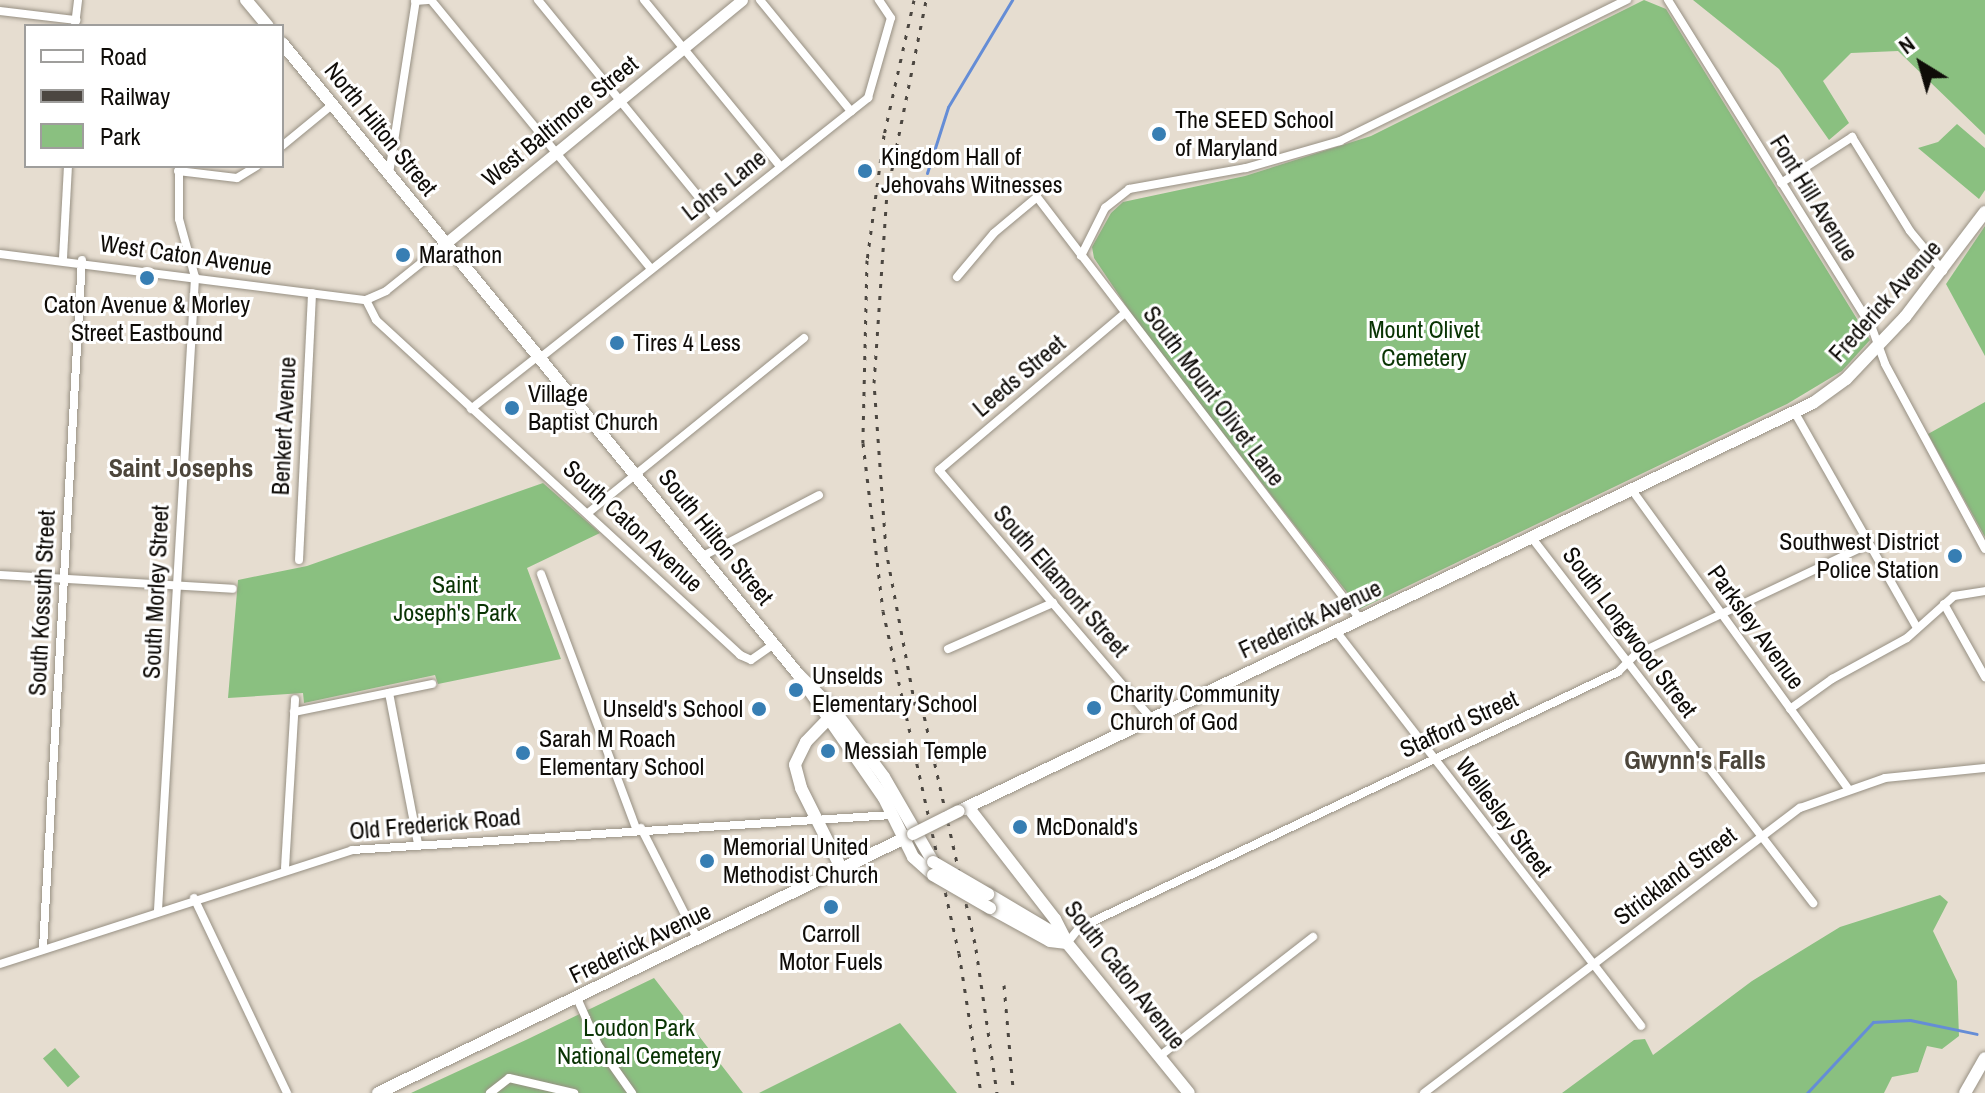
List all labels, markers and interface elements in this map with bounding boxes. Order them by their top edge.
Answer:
legend [24,24,284,168]
north arrow [1881,24,1961,104]
text: N [1892,29,1921,61]
text: Road [100,40,147,72]
street label: West Baltimore Street [476,49,644,193]
street label: North Hilton Street [319,57,443,201]
text: Railway [100,80,170,112]
place label: The SEED School of Maryland [1175,106,1334,162]
text: Park [100,120,140,152]
marker: The SEED School of Maryland [1150,125,1168,143]
street label: Font Hill Avenue [1764,129,1864,267]
street label: Lohrs Lane [676,143,772,227]
place label: Kingdom Hall of Jehovahs Witnesses [881,143,1063,199]
marker: Kingdom Hall of Jehovahs Witnesses [856,162,874,180]
street label: West Caton Avenue [98,229,274,281]
street label: Frederick Avenue [1822,234,1948,368]
place label: Marathon [419,241,502,269]
marker: Marathon [394,246,412,264]
marker: Caton Avenue & Morley Street Eastbound [138,269,156,287]
place label: Caton Avenue & Morley Street Eastbound [43,291,251,347]
street label: South Mount Olivet Lane [1137,300,1291,492]
park label: Mount Olivet Cemetery [1368,316,1480,372]
place label: Tires 4 Less [633,329,741,357]
street label: Leeds Street [967,329,1071,423]
marker: Tires 4 Less [608,334,626,352]
street label: Benkert Avenue [266,355,302,497]
place label: Village Baptist Church [528,380,658,436]
marker: Village Baptist Church [503,399,521,417]
district label: Saint Josephs [109,452,253,484]
street label: South Caton Avenue [557,454,709,598]
street label: South Hilton Street [652,463,780,611]
street label: South Ellamont Street [987,499,1135,663]
street label: South Morley Street [137,504,175,680]
street label: South Kossuth Street [23,509,61,697]
place label: Southwest District Police Station [1779,528,1939,584]
street label: South Longwood Street [1557,541,1703,723]
marker: Southwest District Police Station [1946,547,1964,565]
street label: Parksley Avenue [1701,559,1811,695]
park label: Saint Joseph's Park [394,571,516,627]
street label: Frederick Avenue [1234,573,1386,665]
place label: Unselds Elementary School [812,662,977,718]
place label: Charity Community Church of God [1110,680,1280,736]
marker: Unselds Elementary School [787,681,805,699]
street label: Stafford Street [1396,684,1522,764]
place label: Unseld's School [603,695,743,723]
marker: Charity Community Church of God [1085,699,1103,717]
marker: Unseld's School [750,700,768,718]
place label: Sarah M Roach Elementary School [539,725,704,781]
place label: Messiah Temple [844,737,987,765]
marker: Messiah Temple [819,742,837,760]
marker: Sarah M Roach Elementary School [514,744,532,762]
district label: Gwynn's Falls [1624,744,1766,776]
street label: Wellesley Street [1450,752,1558,882]
street label: Old Frederick Road [348,802,522,846]
place label: McDonald's [1036,813,1138,841]
marker: McDonald's [1011,818,1029,836]
street label: Strickland Street [1608,821,1742,931]
place label: Memorial United Methodist Church [723,833,878,889]
marker: Memorial United Methodist Church [698,852,716,870]
street label: South Caton Avenue [1058,895,1192,1055]
street label: Frederick Avenue [564,896,716,990]
marker: Carroll Motor Fuels [822,898,840,916]
place label: Carroll Motor Fuels [779,920,883,976]
park label: Loudon Park National Cemetery [557,1014,721,1070]

